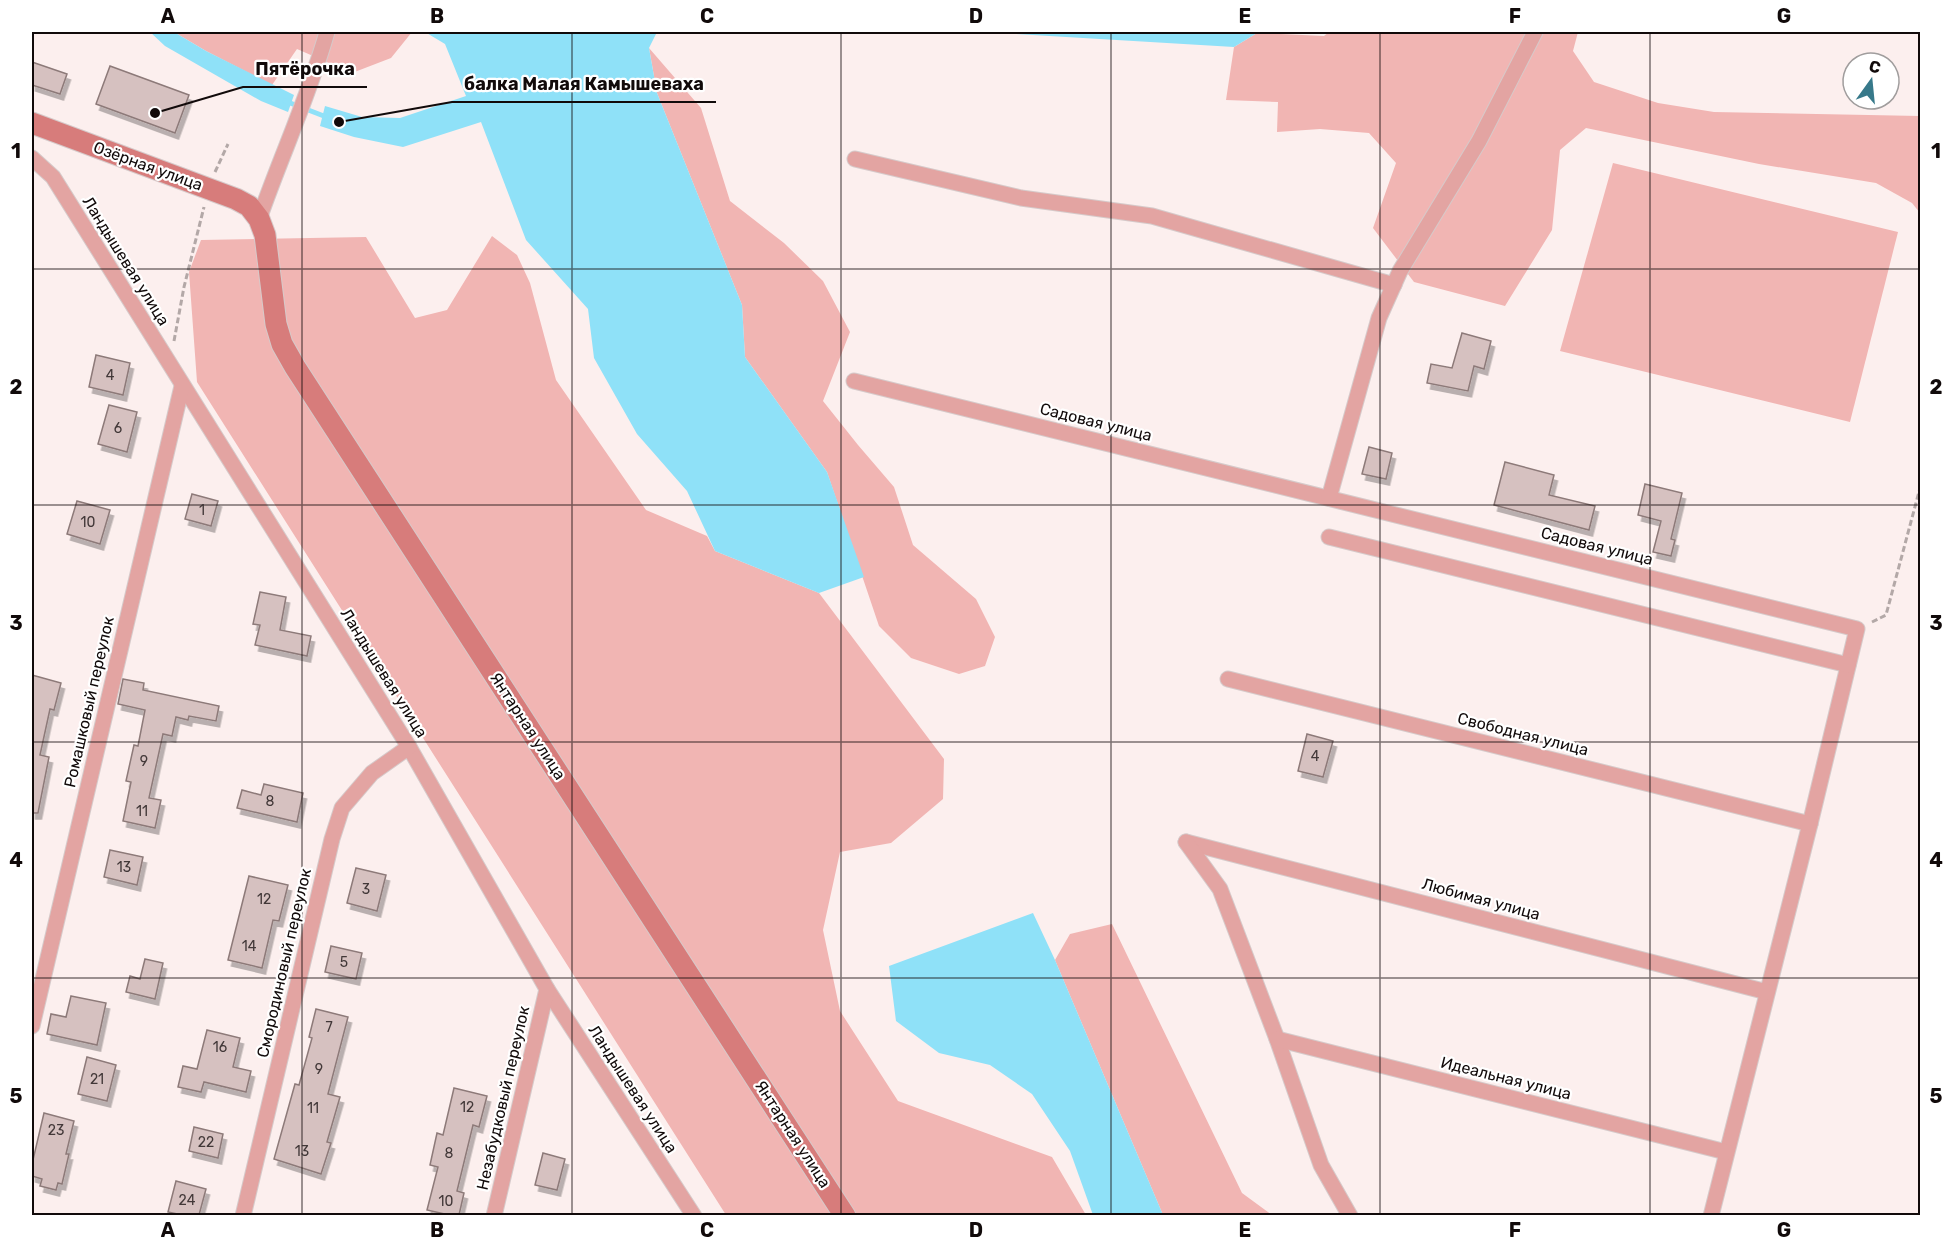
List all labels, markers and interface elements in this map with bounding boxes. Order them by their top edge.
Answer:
text: A [161,4,176,28]
text: B [430,4,444,28]
text: C [700,4,714,28]
text: D [969,4,983,28]
text: E [1239,4,1251,28]
text: F [1509,4,1521,28]
text: G [1777,4,1791,28]
callout: Пятёрочка [243,51,367,87]
north arrow [1841,51,1901,111]
text: С [1867,56,1883,78]
text: Пятёрочка [255,58,355,80]
callout: балка Малая Камышеваха [452,66,716,102]
text: балка Малая Камышеваха [464,73,704,95]
street label: Озёрная улица [91,137,205,195]
text: 1 [11,139,21,163]
text: 1 [1931,139,1941,163]
street label: Ландышевая улица [79,193,173,329]
house number: 4 [106,367,115,384]
text: 2 [10,375,23,399]
text: 2 [1930,375,1943,399]
street label: Садовая улица [1038,399,1154,445]
house number: 6 [114,420,122,437]
house number: 1 [199,502,205,519]
house number: 10 [81,514,96,531]
street label: Садовая улица [1539,523,1655,569]
street label: Ландышевая улица [337,605,431,741]
text: 3 [9,611,23,635]
text: 3 [1929,611,1943,635]
street label: Ромашковый переулок [60,614,118,789]
street label: Янтарная улица [486,669,570,783]
street label: Свободная улица [1456,709,1590,759]
house number: 4 [1311,748,1320,765]
house number: 9 [140,753,148,770]
house number: 8 [266,793,275,810]
house number: 11 [136,803,148,820]
text: 4 [9,848,23,872]
text: 4 [1929,848,1943,872]
house number: 13 [117,859,131,876]
street label: Смородиновый переулок [253,866,315,1059]
street label: Любимая улица [1420,874,1542,924]
house number: 3 [362,881,370,898]
house number: 12 [257,891,271,908]
house number: 14 [242,938,257,955]
house number: 5 [340,954,348,971]
street label: Незабудковый переулок [473,1004,534,1192]
house number: 7 [325,1019,333,1036]
street label: Ландышевая улица [585,1021,681,1157]
house number: 16 [213,1039,227,1056]
street label: Идеальная улица [1439,1053,1573,1103]
house number: 9 [315,1061,323,1078]
house number: 21 [90,1071,104,1088]
street label: Янтарная улица [751,1077,835,1191]
text: 5 [10,1084,23,1108]
text: 5 [1930,1084,1943,1108]
house number: 12 [460,1099,474,1116]
house number: 11 [307,1100,319,1117]
house number: 23 [48,1122,64,1139]
house number: 22 [198,1134,214,1151]
house number: 13 [295,1143,309,1160]
house number: 8 [445,1145,454,1162]
house number: 24 [179,1192,196,1209]
house number: 10 [439,1193,454,1210]
text: A [161,1218,176,1242]
text: B [430,1218,444,1242]
text: C [700,1218,714,1242]
text: D [969,1218,983,1242]
text: E [1239,1218,1251,1242]
text: F [1509,1218,1521,1242]
text: G [1777,1218,1791,1242]

